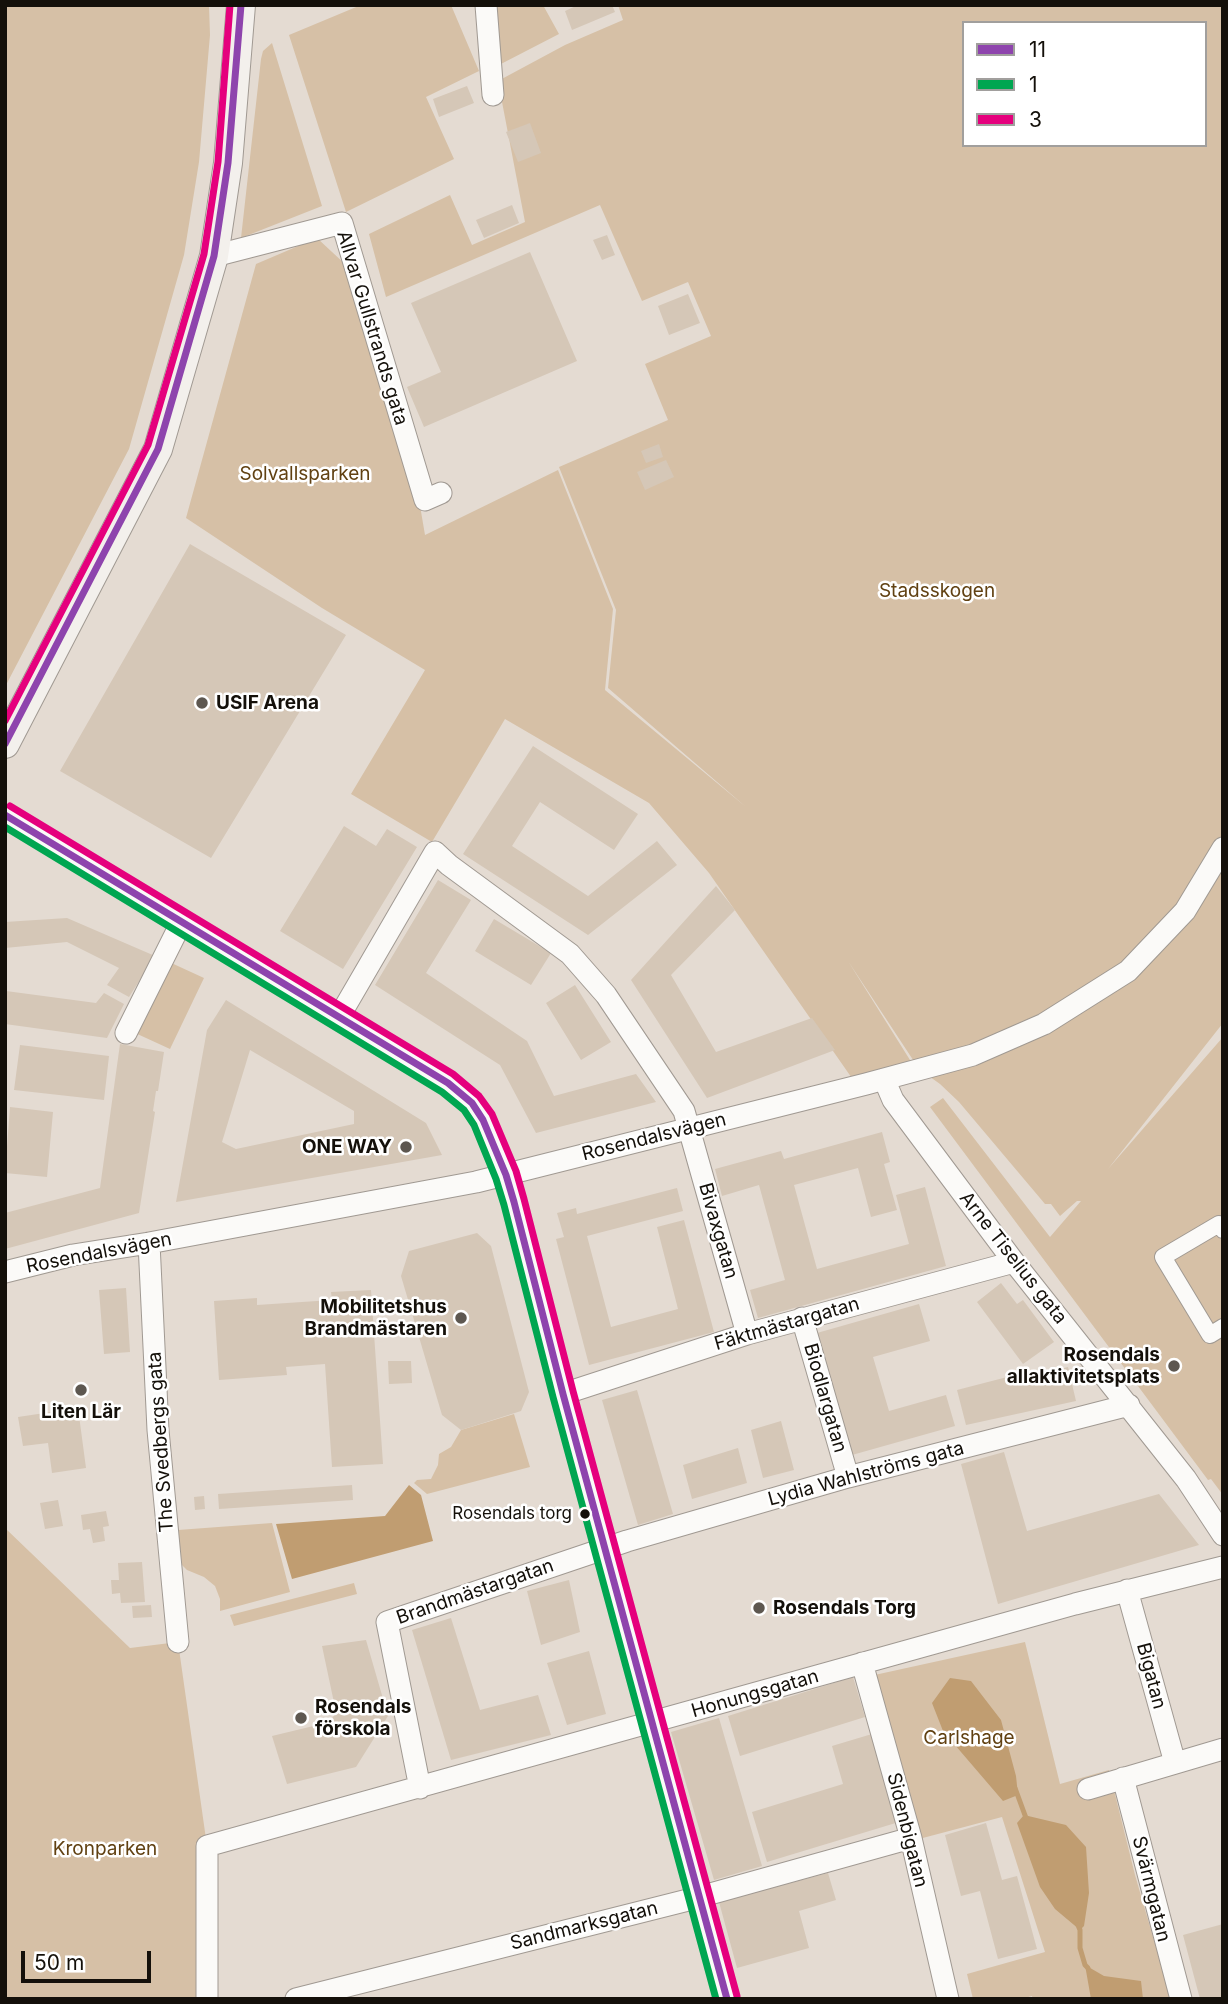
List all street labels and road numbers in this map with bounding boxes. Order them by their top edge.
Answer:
street label: Allvar Gullstrands gata [332,228,412,428]
street label: Rosendalsvägen [580,1108,728,1166]
street label: Bivaxgatan [693,1180,743,1282]
street label: Arne Tiselius gata [954,1187,1072,1329]
street label: Rosendalsvägen [24,1228,174,1278]
street label: Fäktmästargatan [712,1292,862,1356]
street label: Biodlargatan [799,1341,851,1455]
street label: The Svedbergs gata [143,1351,179,1533]
street label: Lydia Wahlströms gata [765,1437,967,1511]
street label: Brandmästargatan [393,1554,557,1630]
street label: Bigatan [1131,1640,1171,1712]
street label: Honungsgatan [689,1665,821,1723]
street label: Sidenbigatan [882,1770,932,1890]
street label: Svärmgatan [1127,1834,1175,1944]
street label: Sandmarksgatan [508,1897,660,1955]

